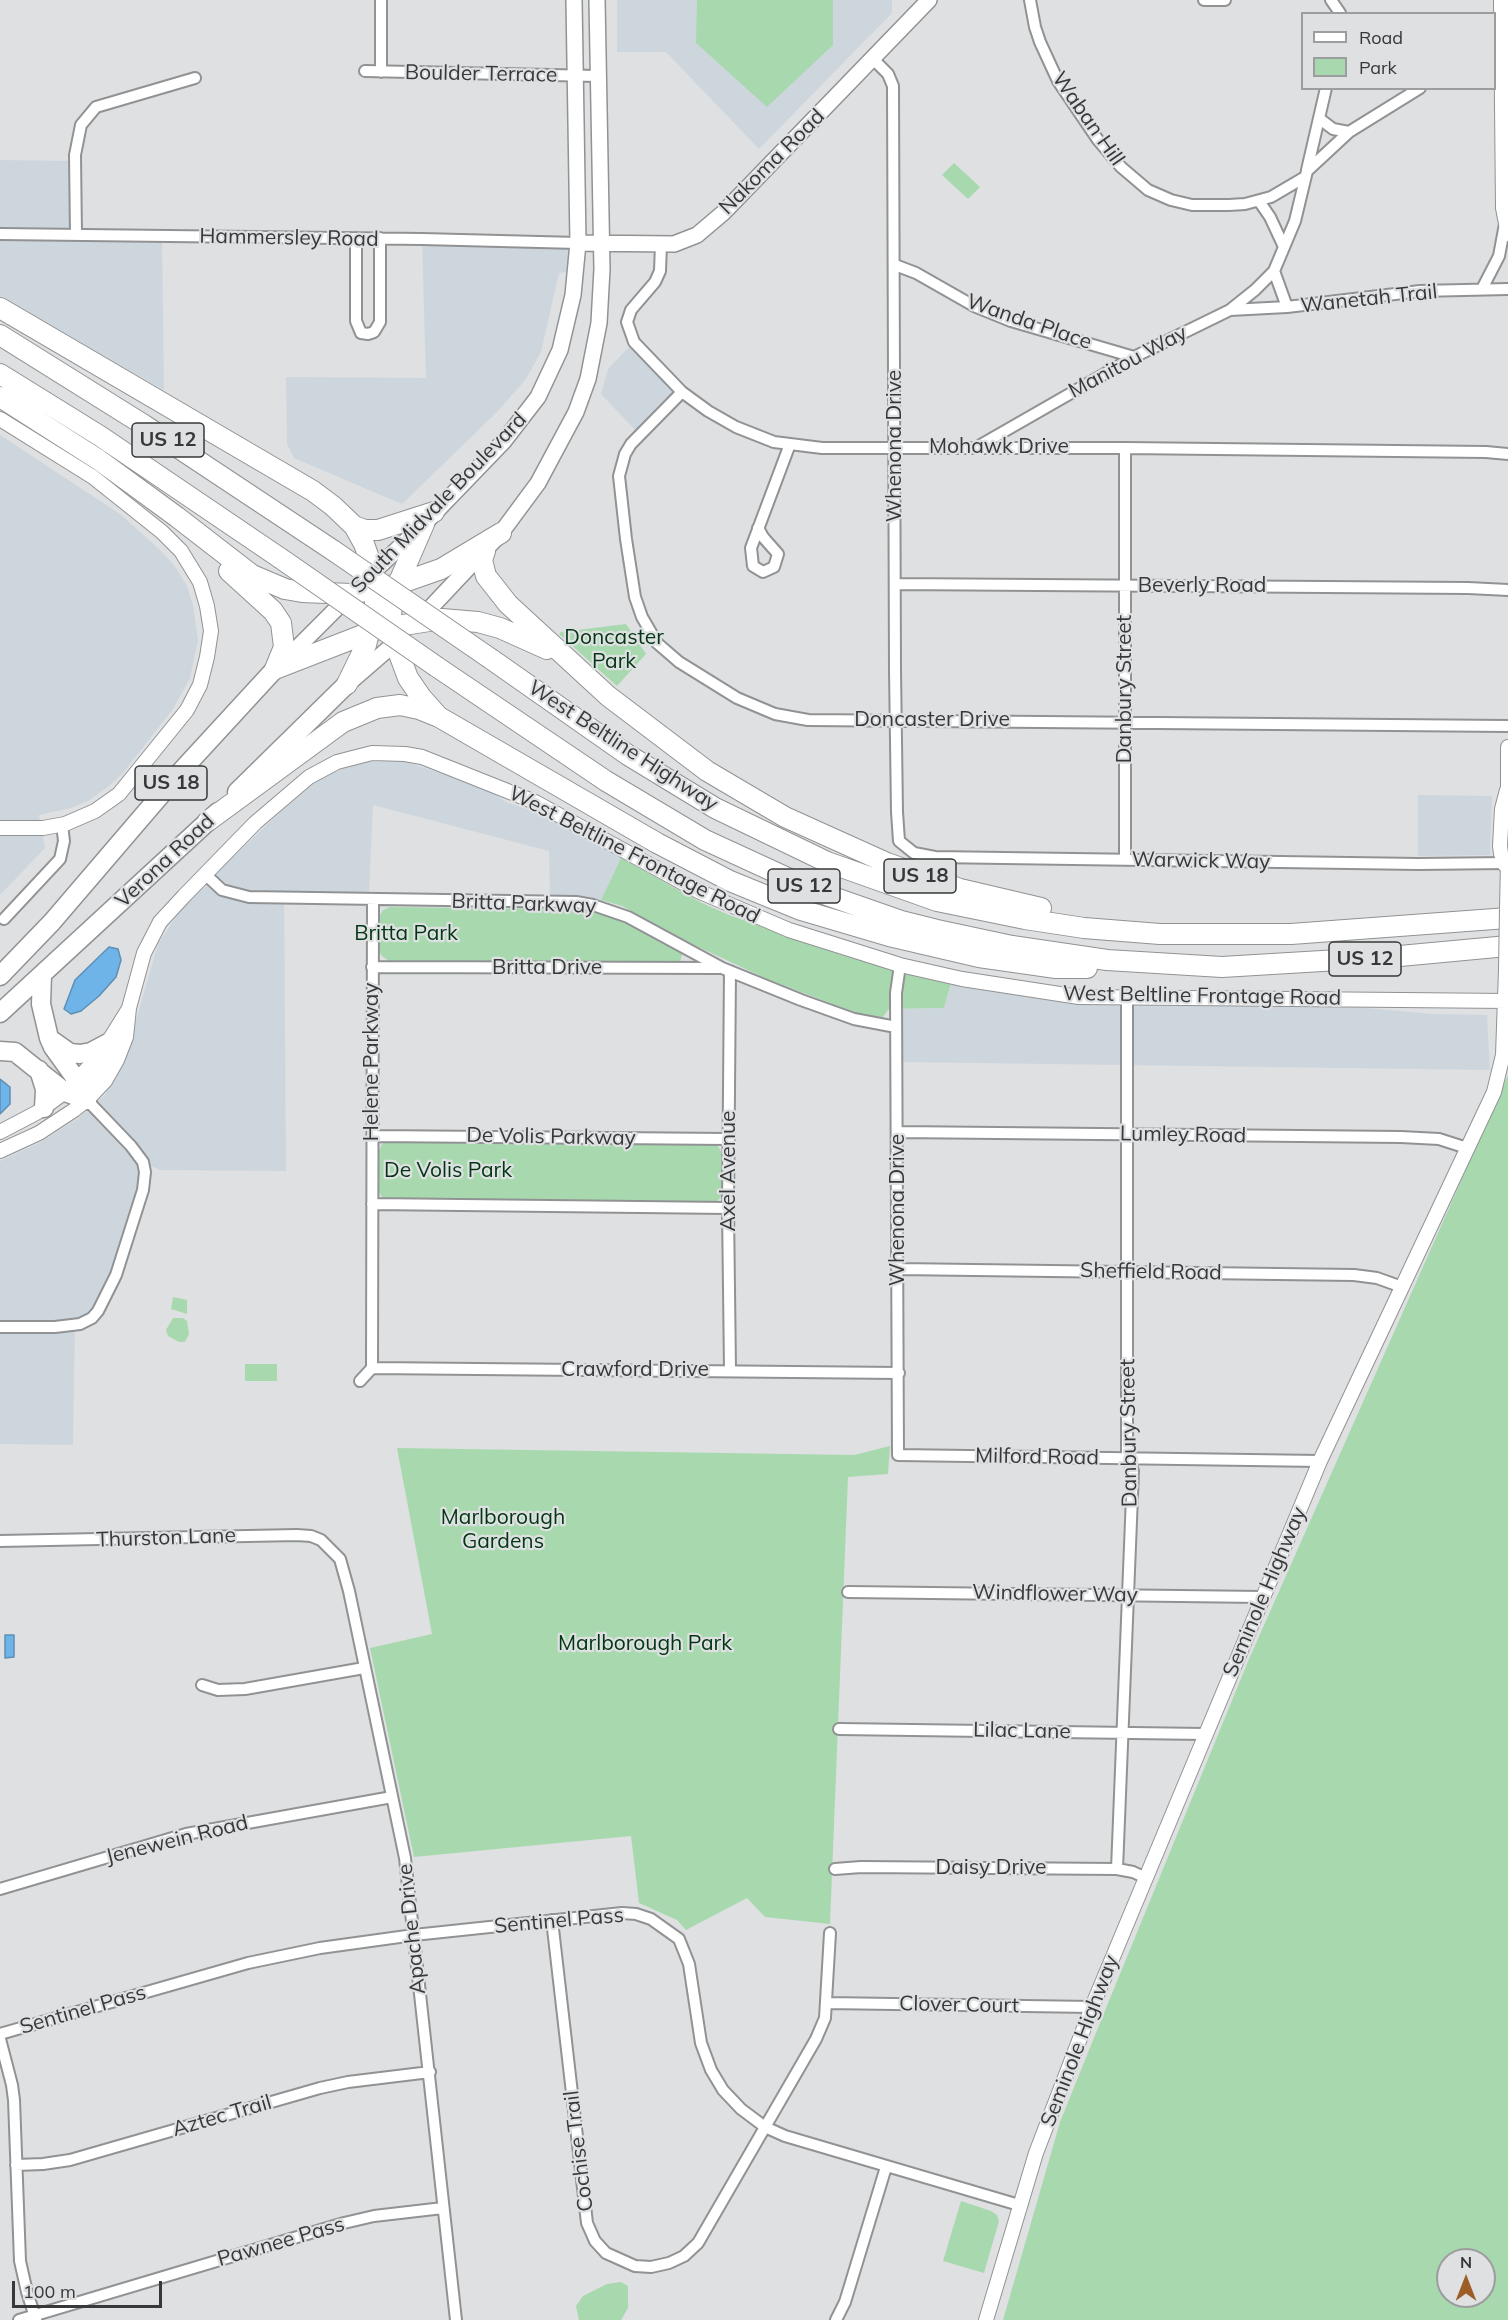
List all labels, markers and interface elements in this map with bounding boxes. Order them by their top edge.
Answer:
legend [1301,12,1496,90]
text: Road [1359,26,1403,49]
text: Park [1359,56,1397,79]
street label: Boulder Terrace [405,60,557,88]
street label: Waban Hill [1046,67,1130,171]
street label: Nakoma Road [714,104,830,220]
street label: Hammersley Road [199,224,379,252]
street label: Wanetah Trail [1299,279,1439,319]
street label: Wanda Place [963,289,1095,355]
street label: Manitou Way [1064,320,1192,404]
street label: Whenona Drive [882,370,908,522]
street label: South Midvale Boulevard [346,407,532,599]
road number: US 12 [132,423,204,457]
street label: Mohawk Drive [929,434,1069,460]
street label: Beverly Road [1138,573,1266,599]
street label: Danbury Street [1112,615,1138,763]
park label: Doncaster Park [564,625,664,675]
street label: West Beltline Highway [523,675,723,817]
street label: Doncaster Drive [854,707,1010,733]
road number: US 18 [135,766,207,800]
street label: West Beltline Frontage Road [504,781,764,929]
street label: Verona Road [110,809,220,913]
street label: Warwick Way [1131,847,1271,875]
road number: US 18 [884,859,956,893]
road number: US 12 [768,869,840,903]
street label: Britta Parkway [451,889,597,919]
park label: Britta Park [354,921,458,947]
road number: US 12 [1329,942,1401,976]
street label: Britta Drive [492,955,602,981]
street label: West Beltline Frontage Road [1063,981,1341,1011]
street label: Helene Parkway [359,983,385,1141]
street label: Axel Avenue [716,1110,742,1232]
street label: Lumley Road [1120,1121,1246,1149]
street label: De Volis Parkway [466,1123,636,1151]
street label: Whenona Drive [885,1134,911,1286]
park label: De Volis Park [384,1158,512,1184]
street label: Sheffield Road [1080,1258,1222,1286]
street label: Crawford Drive [561,1357,709,1383]
street label: Danbury Street [1115,1359,1143,1507]
street label: Milford Road [975,1443,1099,1471]
street label: Seminole Highway [1218,1503,1312,1681]
park label: Marlborough Gardens [441,1505,565,1555]
street label: Thurston Lane [96,1523,236,1553]
street label: Windflower Way [972,1580,1138,1608]
park label: Marlborough Park [558,1631,732,1657]
street label: Lilac Lane [973,1718,1071,1744]
street label: Jenewein Road [103,1810,251,1870]
street label: Daisy Drive [936,1855,1046,1881]
street label: Apache Drive [393,1863,431,1995]
street label: Sentinel Pass [493,1903,625,1939]
street label: Seminole Highway [1036,1952,1124,2130]
street label: Sentinel Pass [17,1980,149,2040]
street label: Clover Court [899,1991,1019,2019]
street label: Cochise Trail [559,2089,599,2213]
street label: Aztec Trail [169,2090,275,2142]
street label: Pawnee Pass [214,2212,348,2272]
north arrow [1436,2248,1496,2308]
text: N [1460,2252,1472,2272]
scale bar [15,2269,165,2307]
text: 100 m [23,2280,76,2303]

